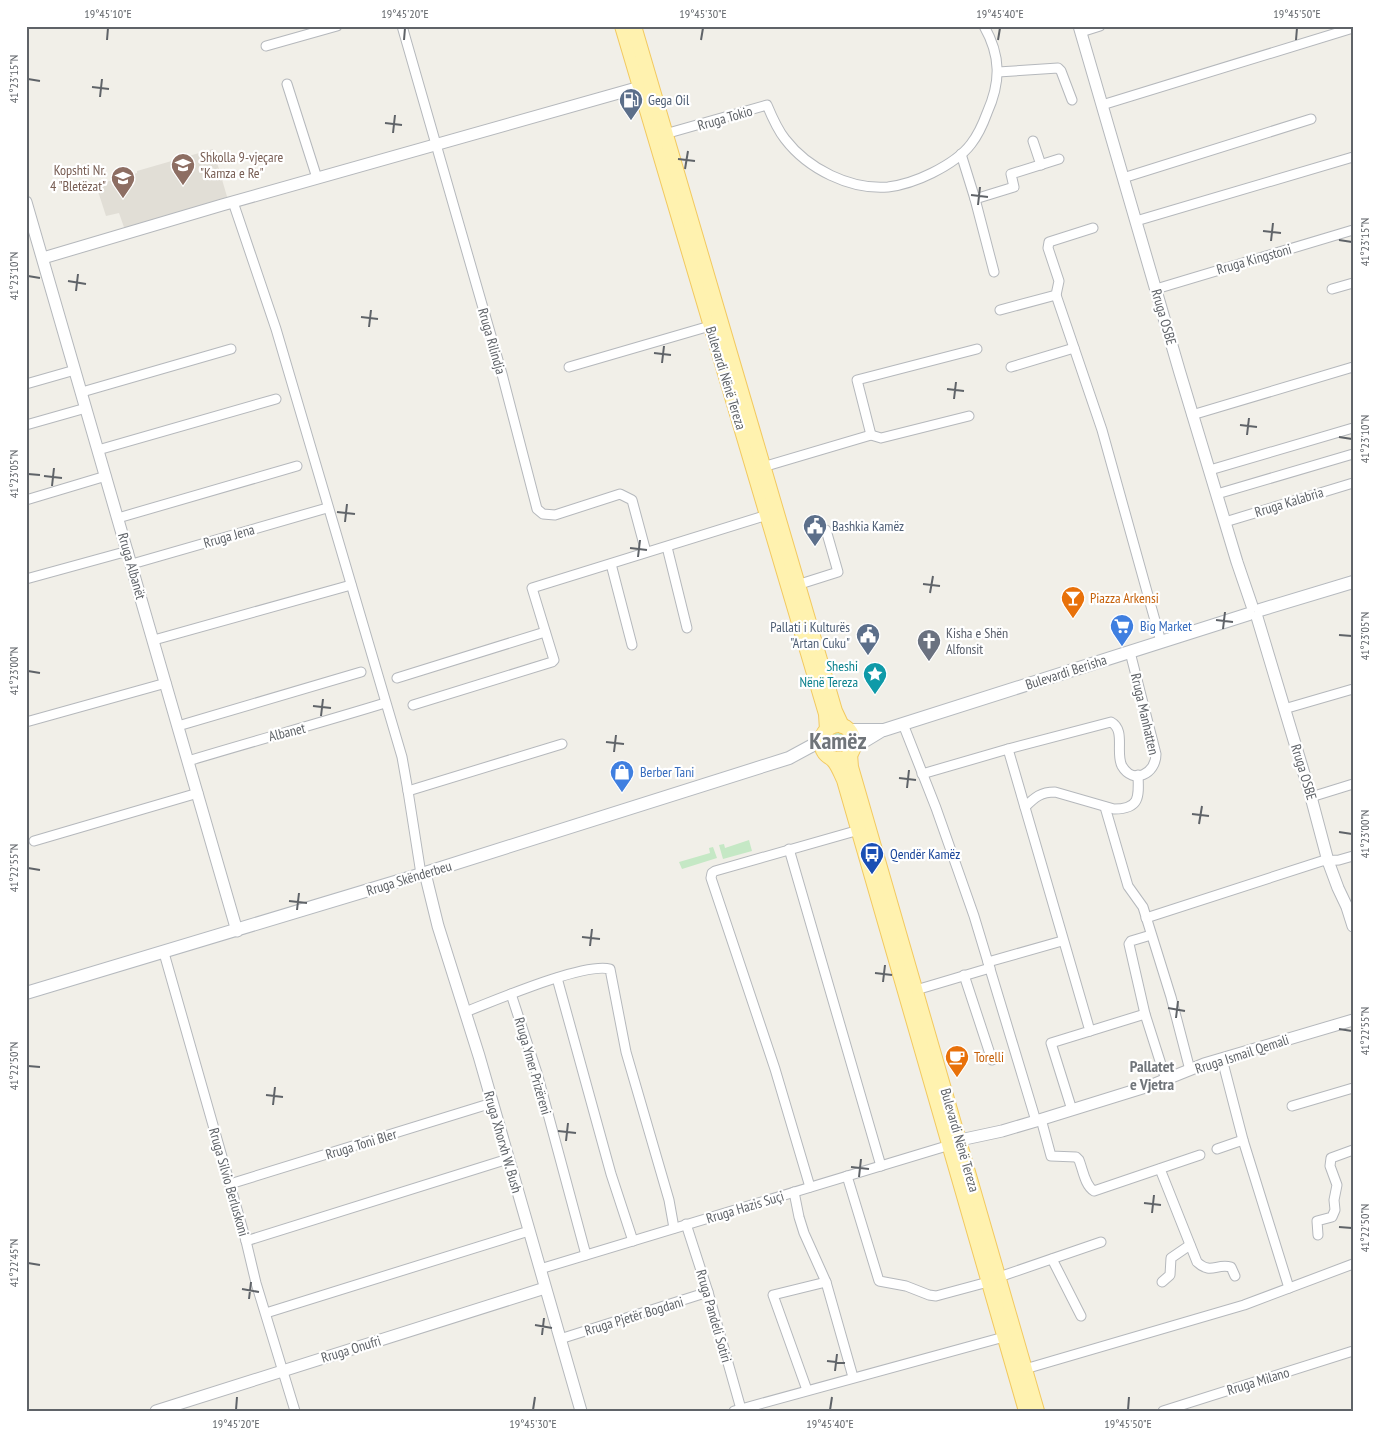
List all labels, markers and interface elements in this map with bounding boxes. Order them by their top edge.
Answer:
text: 19°45'10"E [84,6,132,21]
text: 19°45'20"E [381,6,429,21]
text: 19°45'30"E [679,6,727,21]
text: 19°45'40"E [976,6,1024,21]
text: 19°45'50"E [1273,6,1321,21]
text: 41°23'15"N [6,55,21,103]
fuel station icon: Gega Oil [618,87,644,121]
place label: Gega Oil [648,91,690,109]
street label: Rruga Tokio [695,102,755,134]
place label: Shkolla 9-vjeçare "Kamza e Re" [200,148,283,182]
school or university icon: Shkolla 9-vjeçare "Kamza e Re" [170,152,196,186]
place label: Kopshti Nr. 4 "Bletëzat" [50,161,106,195]
school or university icon: Kopshti Nr. 4 "Bletëzat" [110,165,136,199]
text: 41°23'15"N [1357,218,1372,266]
street label: Rruga Kingstoni [1214,240,1294,278]
text: 41°23'10"N [6,252,21,300]
street label: Rruga OSBE [1147,287,1181,347]
street label: Rruga Rilindja [474,306,510,376]
street label: Bulevardi Nënë Tereza [702,324,750,432]
text: 41°23'10"N [1357,415,1372,463]
text: 41°23'05"N [6,450,21,498]
street label: Rruga Kalabria [1252,483,1326,521]
public building icon: Bashkia Kamëz [802,513,828,547]
place label: Bashkia Kamëz [832,517,904,535]
street label: Rruga Jena [201,520,257,552]
street label: Rruga Albanët [114,531,150,601]
bar icon: Piazza Arkensi [1060,585,1086,619]
place label: Piazza Arkensi [1090,589,1159,607]
text: 41°23'05"N [1357,612,1372,660]
supermarket icon: Big Market [1109,613,1135,647]
place label: Big Market [1140,617,1192,635]
place label: Pallati i Kulturës "Artan Cuku" [770,618,850,652]
public building icon: Pallati i Kulturës "Artan Cuku" [855,622,881,656]
place label: Kisha e Shën Alfonsit [946,624,1008,658]
church icon: Kisha e Shën Alfonsit [916,628,942,662]
text: 41°23'00"N [6,647,21,695]
street label: Bulevardi Berisha [1023,650,1109,694]
place label: Sheshi Nënë Tereza [799,657,858,691]
place icon: Sheshi Nënë Tereza [862,661,888,695]
street label: Rruga Manhatten [1127,671,1163,757]
street label: Albanet [267,719,307,745]
district label: Kamëz [809,725,867,756]
street label: Rruga OSBE [1287,742,1321,802]
shop icon: Berber Tani [609,759,635,793]
place label: Berber Tani [640,763,694,781]
text: 41°23'00"N [1357,810,1372,858]
bus stop icon: Qendër Kamëz [859,841,885,875]
text: 41°22'55"N [6,844,21,892]
place label: Qendër Kamëz [890,845,960,863]
street label: Rruga Skënderbeu [364,857,454,899]
text: 41°22'55"N [1357,1007,1372,1055]
street label: Rruga Ymer Prizëreni [511,1015,555,1117]
street label: Rruga Ismail Qemali [1193,1030,1291,1078]
text: 41°22'50"N [6,1042,21,1090]
cafe icon: Torelli [944,1044,970,1078]
place label: Torelli [974,1048,1004,1066]
district label: Pallatet e Vjetra [1130,1056,1175,1094]
street label: Bulevardi Nënë Tereza [937,1086,983,1194]
street label: Rruga Xhorxh W. Bush [480,1089,526,1195]
street label: Rruga Toni Bler [323,1125,399,1163]
street label: Rruga Silvio Berluskoni [205,1126,253,1238]
street label: Rruga Hazis Suçi [704,1187,786,1227]
text: 41°22'50"N [1357,1204,1372,1252]
text: 41°22'45"N [6,1239,21,1287]
street label: Rruga Pandeli Sotiri [692,1267,736,1365]
street label: Rruga Pjetër Bogdani [582,1292,686,1340]
street label: Rruga Onufri [319,1331,383,1367]
street label: Rruga Milano [1225,1363,1291,1399]
text: 19°45'20"E [212,1416,260,1431]
text: 19°45'30"E [509,1416,557,1431]
text: 19°45'40"E [806,1416,854,1431]
text: 19°45'50"E [1104,1416,1152,1431]

